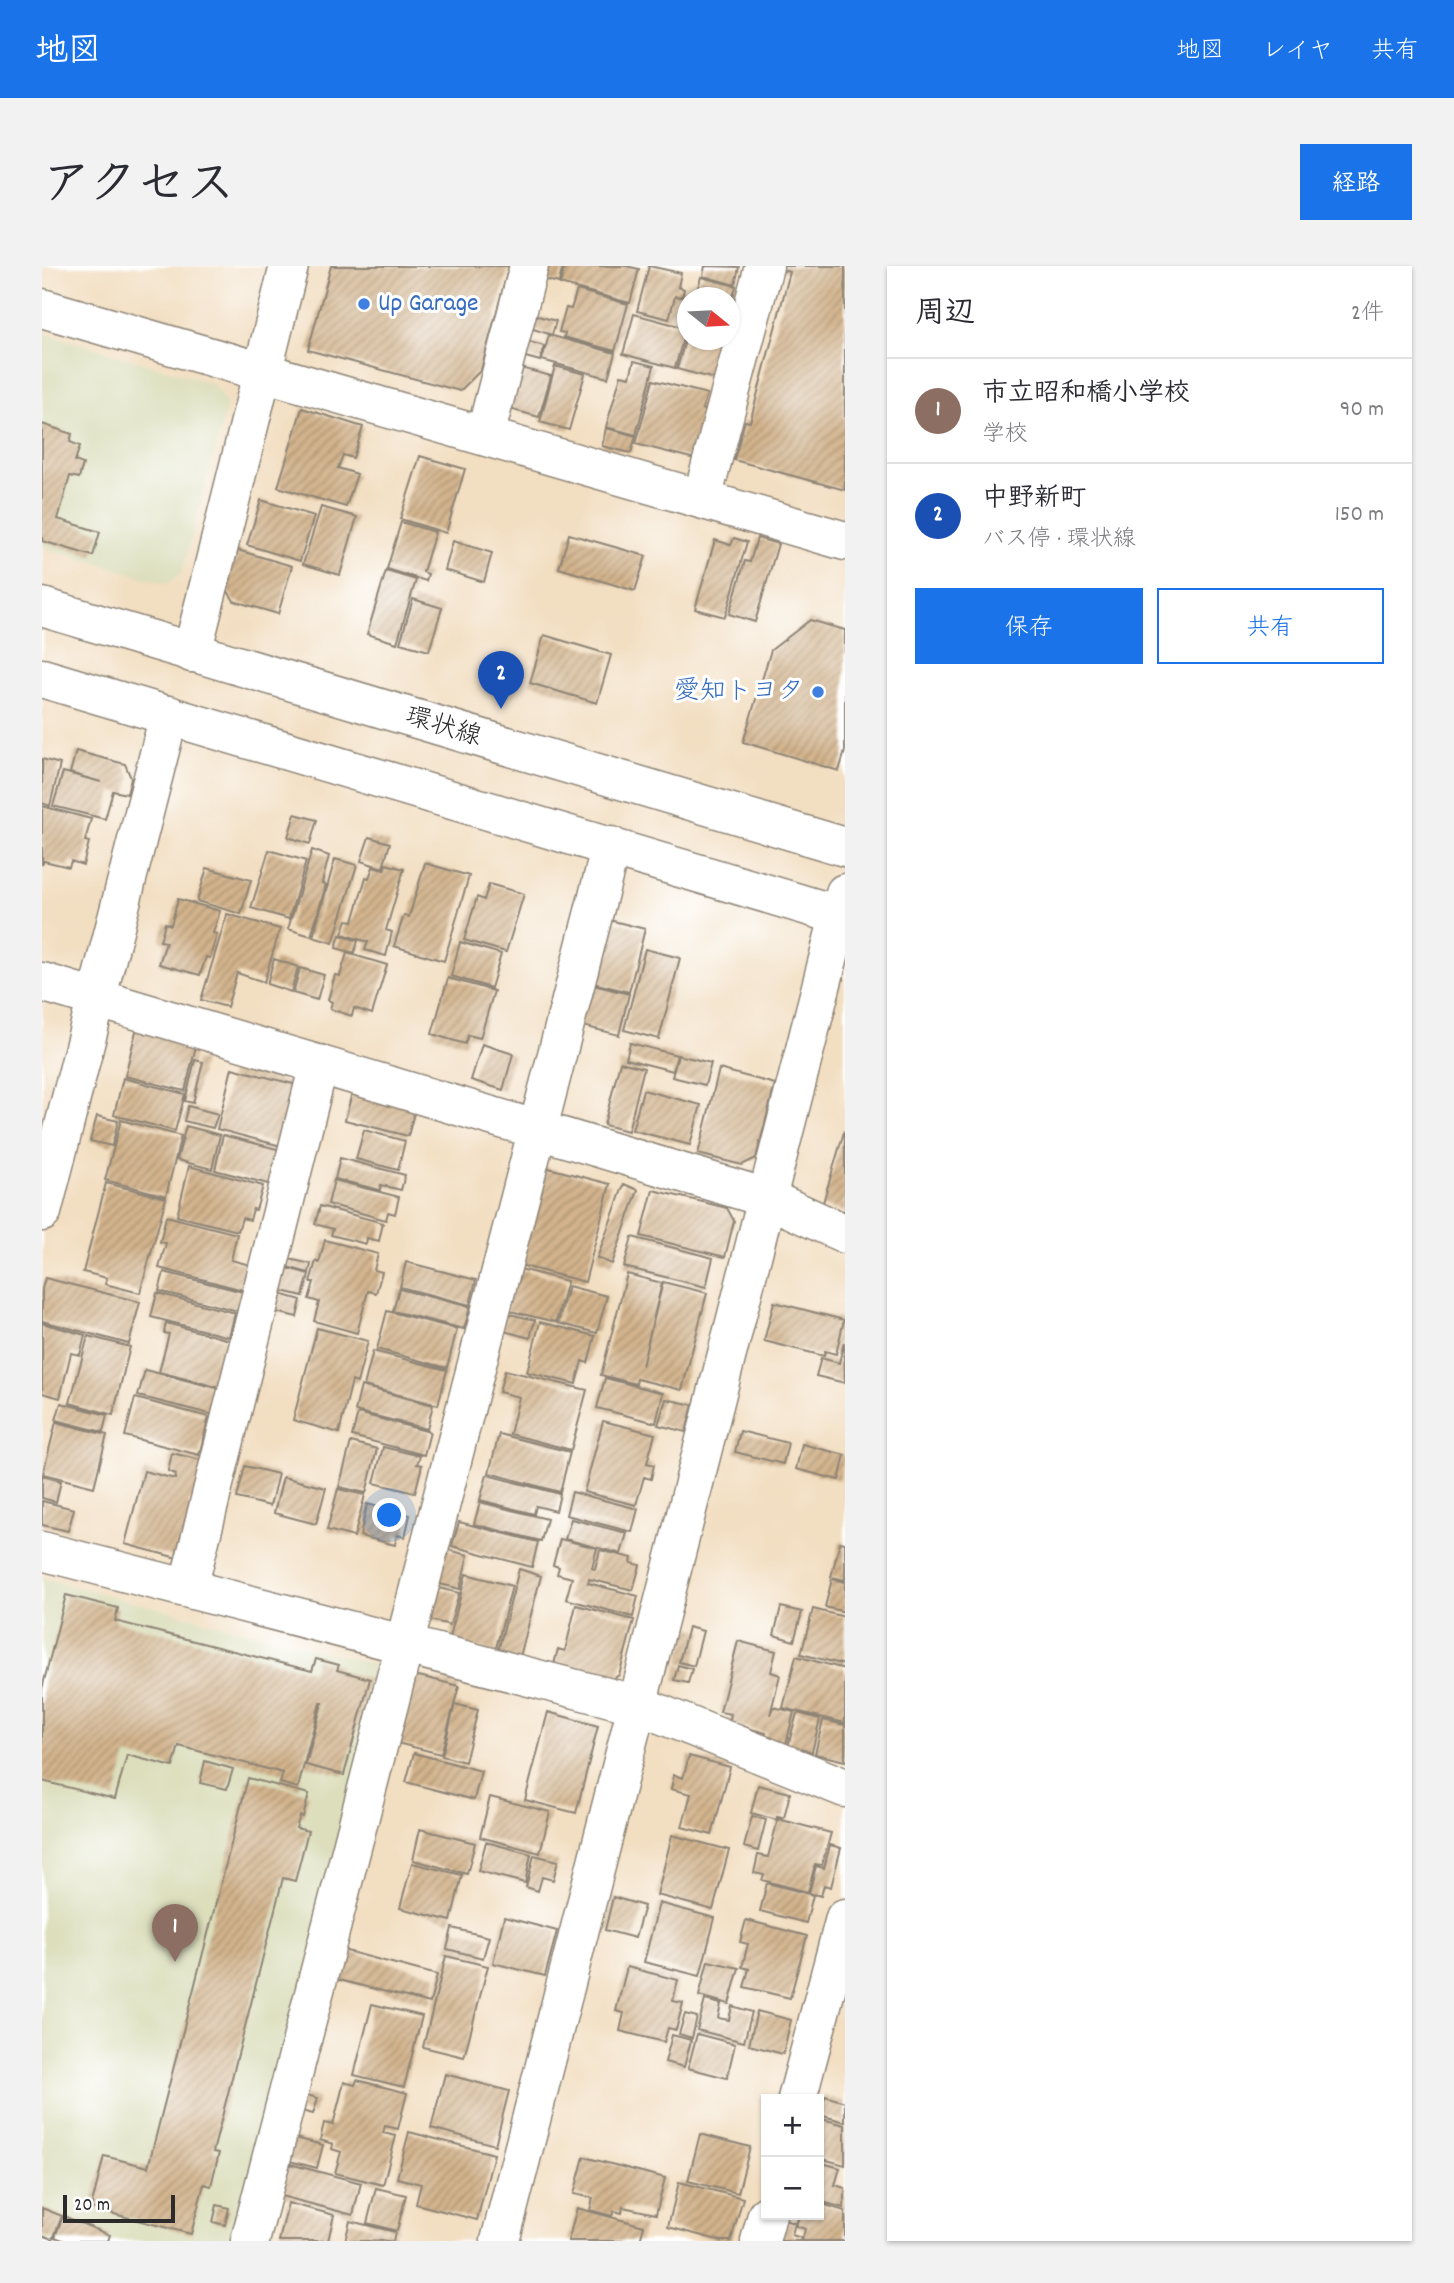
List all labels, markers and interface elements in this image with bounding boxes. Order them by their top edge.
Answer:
text: 地図 [35,30,101,77]
text: 地図 [1176,35,1224,69]
text: レイヤ [1262,35,1333,69]
text: 共有 [1371,35,1419,69]
button: 経路 [1300,144,1412,220]
text: アクセス [42,153,235,223]
place label: Up Garage [378,286,478,323]
north arrow [677,287,740,350]
text: 周辺 [915,294,975,337]
marker: Up Garage [356,296,372,312]
text: 2件 [1351,298,1384,331]
text: 市立昭和橋小学校 [982,376,1190,413]
text: 1 [935,394,941,427]
text: 90 m [1340,394,1384,427]
text: 学校 [982,419,1028,452]
text: 中野新町 [982,481,1086,518]
text: 2 [933,499,943,532]
text: 150 m [1335,499,1384,532]
text: バス停 · 環状線 [982,524,1136,557]
button: 保存 [915,588,1143,664]
button: 共有 [1157,588,1384,664]
pin: 2 [478,651,524,709]
place label: 愛知トヨタ [674,674,804,711]
marker: 愛知トヨタ [810,684,826,700]
street label: 環状線 [400,699,486,757]
your location [372,1498,406,1532]
pin: 1 [152,1904,198,1962]
map controls [761,2094,824,2220]
button: + [761,2094,824,2157]
button: − [761,2157,824,2220]
scale bar [63,2192,175,2224]
text: 20 m [74,2193,110,2220]

